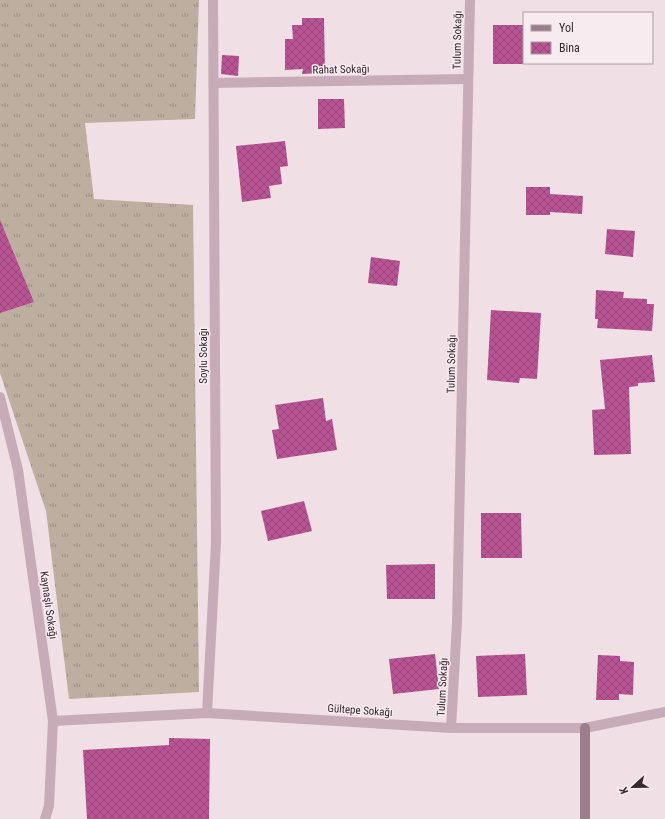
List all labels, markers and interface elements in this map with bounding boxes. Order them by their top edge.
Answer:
street label: Tulum Sokağı [450,11,465,69]
legend [523,12,653,64]
text: Yol [559,21,574,35]
text: Bina [559,41,580,55]
street label: Rahat Sokağı [312,63,370,76]
street label: Soylu Sokağı [197,328,210,384]
street label: Tulum Sokağı [444,335,459,393]
street label: Kaynaşlı Sokağı [37,570,60,640]
street label: Tulum Sokağı [434,657,451,717]
street label: Gültepe Sokağı [327,702,393,719]
north arrow [613,767,653,807]
text: K [617,784,631,796]

